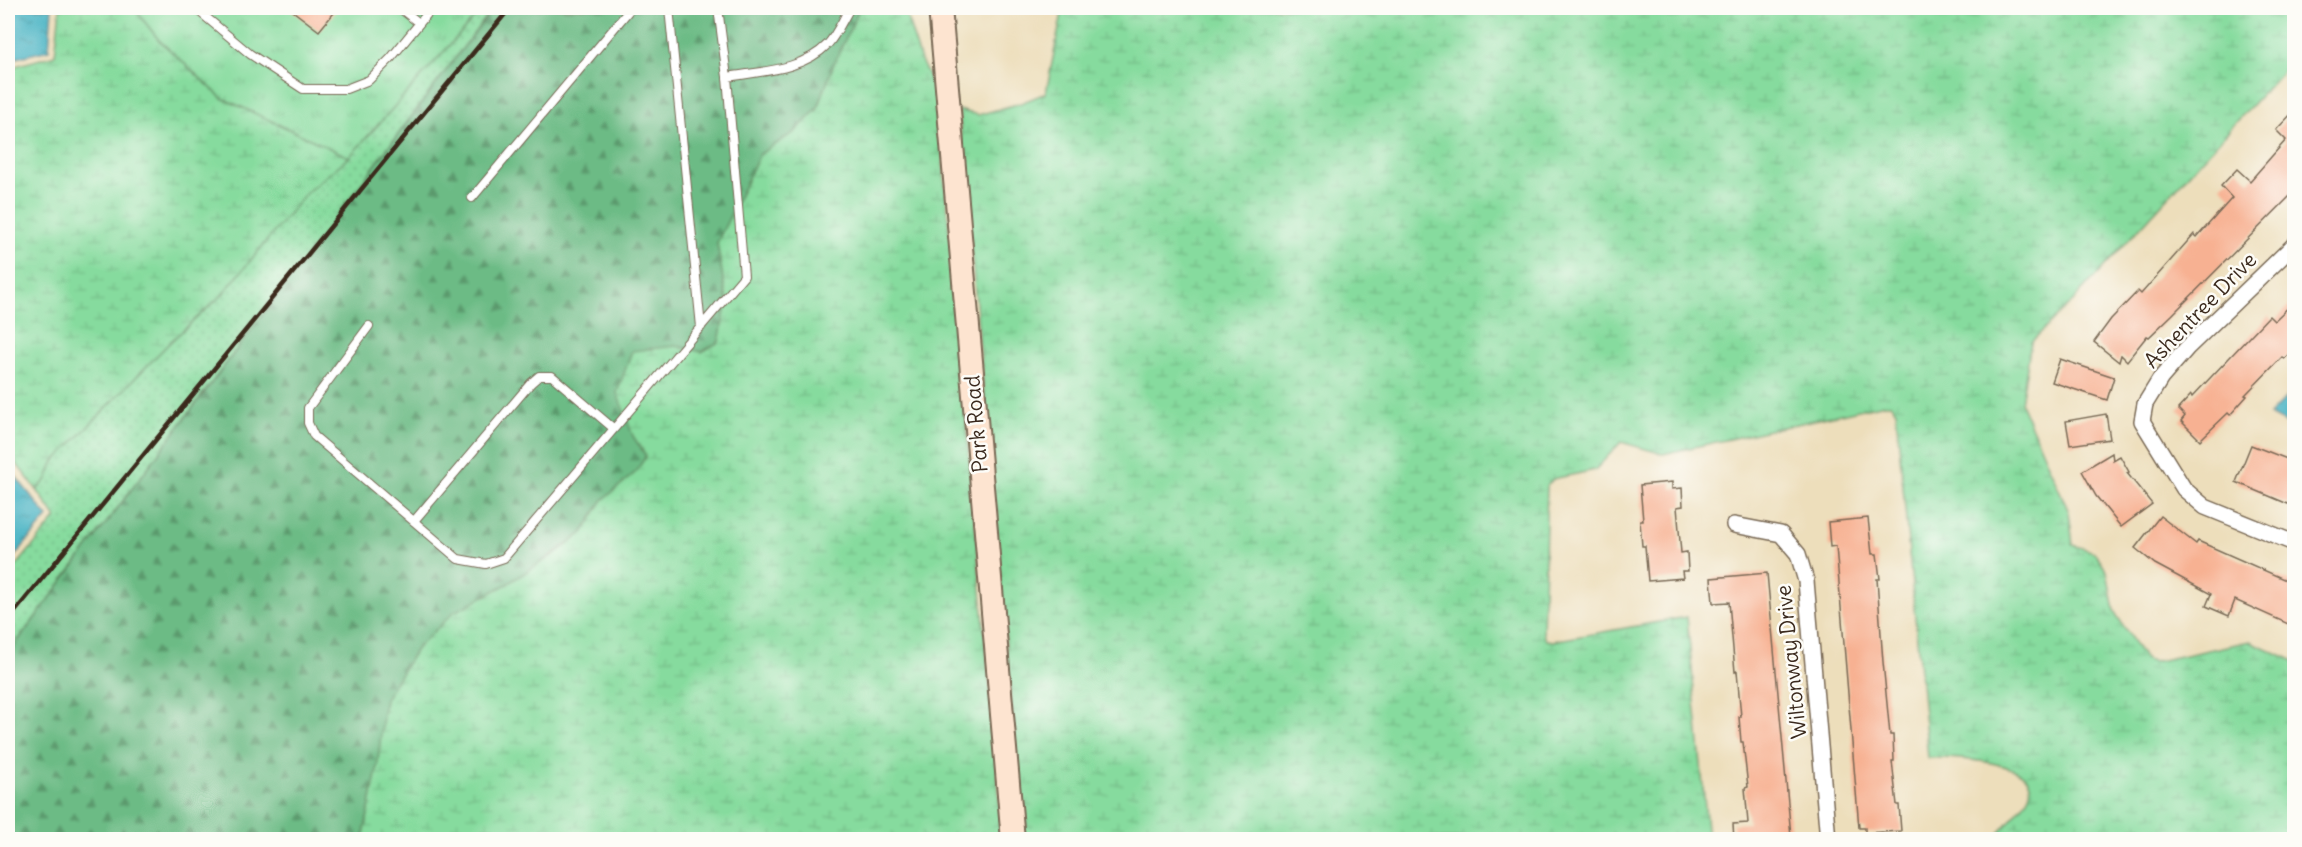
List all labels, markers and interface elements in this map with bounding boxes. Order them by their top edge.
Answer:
street label: Ashentree Drive [2138,246,2262,374]
street label: Park Road [958,374,994,474]
street label: Wiltonway Drive [1770,584,1812,740]

